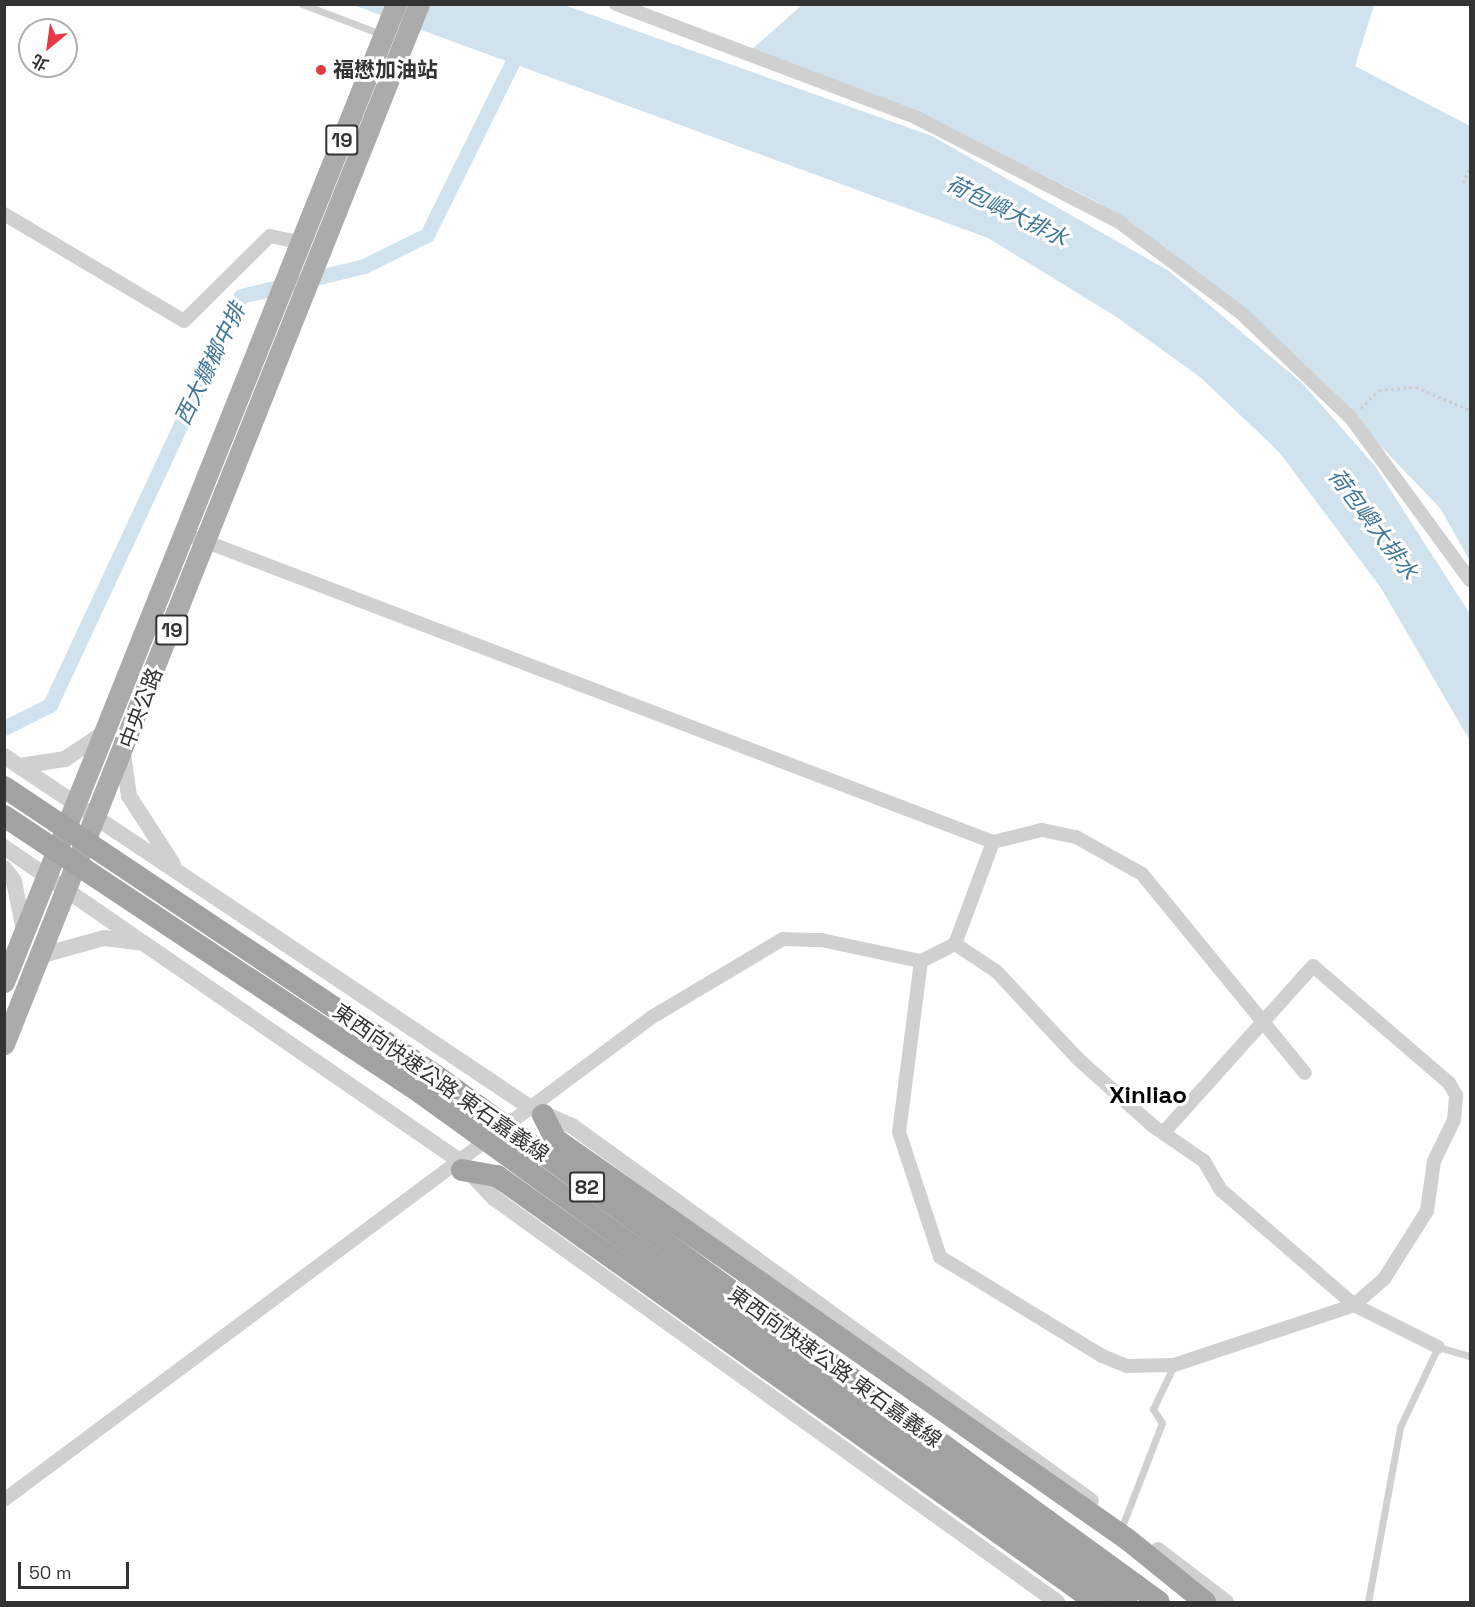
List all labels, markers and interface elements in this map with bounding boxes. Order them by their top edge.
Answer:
north arrow [18,18,78,78]
text: 北 [28,49,52,76]
place label: 福懋加油站 [333,57,438,83]
marker: 福懋加油站 [314,63,328,77]
road number: 19 [324,123,360,157]
water label: 荷包嶼大排水 [942,170,1072,252]
water label: 西大糠榔中排 [169,299,251,429]
water label: 荷包嶼大排水 [1323,463,1423,585]
road number: 19 [154,613,190,647]
street label: 中央公路 [114,664,168,752]
street label: 東西向快速公路 東石嘉義線 [328,999,554,1167]
district label: Xinliao [1109,1081,1187,1109]
road number: 82 [569,1170,605,1204]
street label: 東西向快速公路 東石嘉義線 [723,1281,947,1453]
scale bar [21,1550,132,1588]
text: 50 m [29,1561,71,1584]

